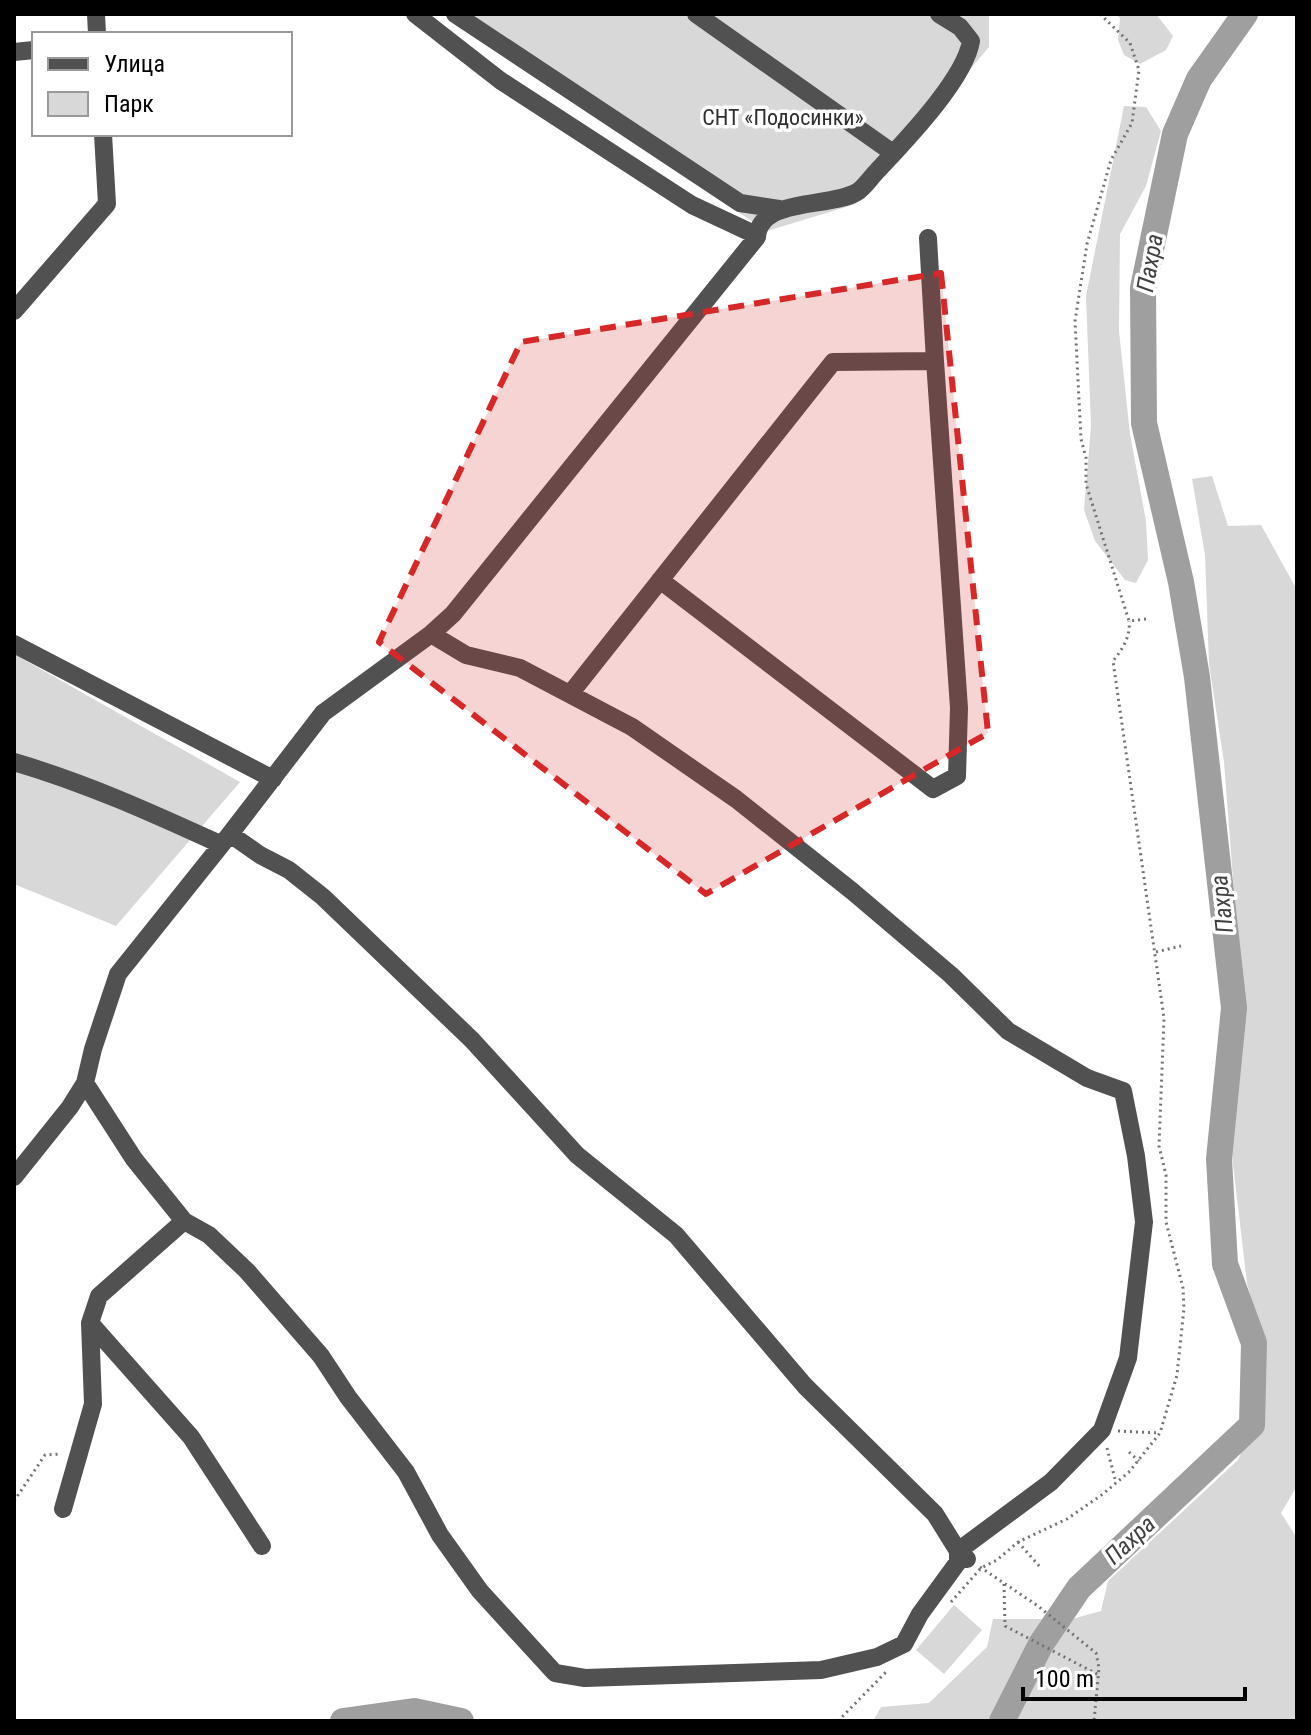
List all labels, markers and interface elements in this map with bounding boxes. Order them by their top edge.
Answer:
legend [32,32,292,136]
text: Улица [104,50,165,78]
text: Парк [104,90,154,118]
park label: СНТ «Подосинки» [702,105,864,130]
water label: Пахра [1131,232,1169,294]
water label: Пахра [1205,873,1239,935]
water label: Пахра [1099,1510,1161,1570]
scale bar [1023,1651,1245,1701]
text: 100 m [1035,1665,1094,1693]

